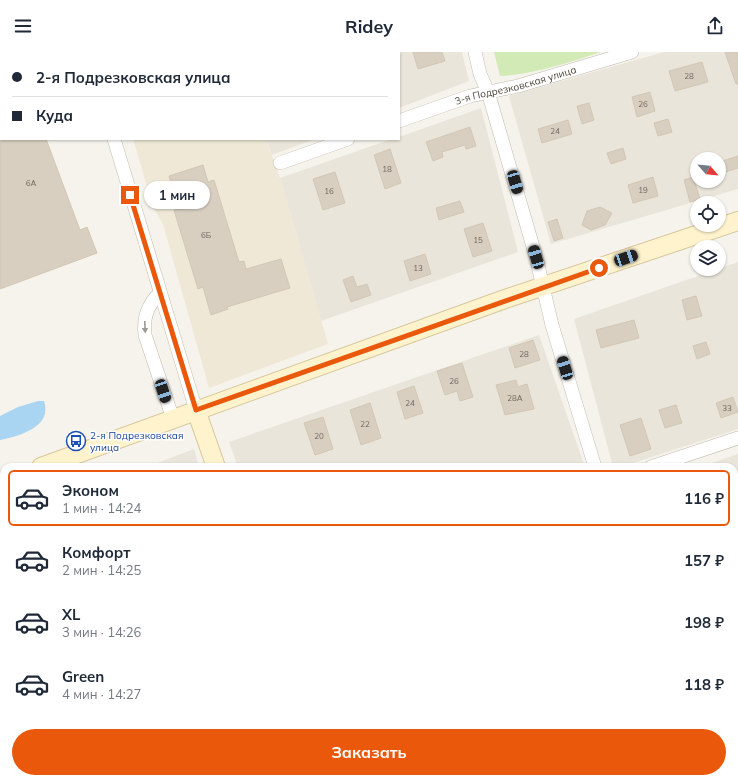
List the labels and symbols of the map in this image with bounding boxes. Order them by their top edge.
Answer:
street label: 3-я Подрезковская улица [453,63,578,108]
house number: 28 [684,71,694,81]
house number: 26 [638,99,648,109]
house number: 24 [550,126,560,136]
north arrow [690,152,726,188]
house number: 18 [382,164,392,174]
car [506,169,524,195]
house number: 6А [26,178,36,188]
callout: 1 мин [144,181,210,209]
house number: 19 [638,185,648,195]
route end [121,186,139,204]
house number: 16 [324,186,334,196]
house number: 6Б [201,230,212,240]
house number: 15 [473,235,483,245]
car [527,244,545,270]
car [613,248,639,268]
route start [590,259,608,277]
house number: 13 [413,263,423,273]
one-way arrow [141,321,148,333]
house number: 28 [519,349,529,359]
car [556,355,574,381]
house number: 26 [449,376,459,386]
car [154,378,172,404]
house number: 28А [507,393,523,403]
house number: 24 [405,398,415,408]
house number: 33 [722,403,732,413]
house number: 22 [360,419,370,429]
place label: 2-я Подрезковская улица [90,429,183,454]
bus stop icon: 2-я Подрезковская улица [65,430,87,452]
house number: 20 [314,431,324,441]

